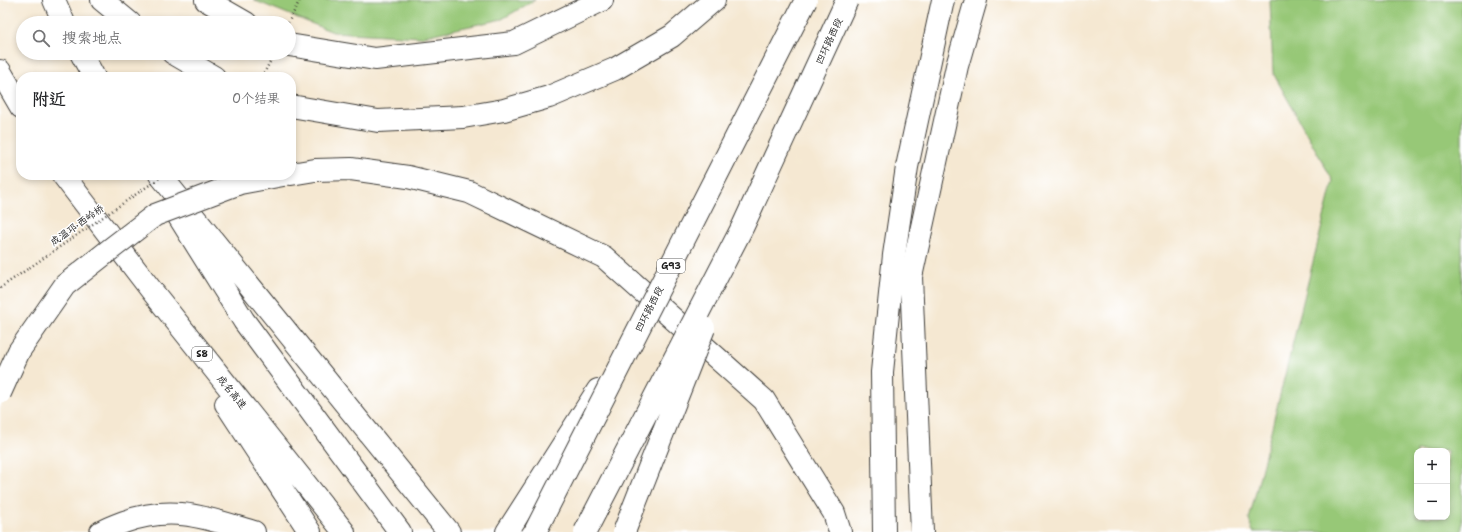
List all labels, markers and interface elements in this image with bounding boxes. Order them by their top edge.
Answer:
search box [16,16,296,60]
street label: 四环路西段 [813,16,845,66]
icon: search [30,27,52,49]
text: 搜索地点 [62,28,122,48]
text: 附近 [32,88,66,110]
text: 0个结果 [232,90,280,107]
street label: 成温邛·西岭桥 [48,202,106,248]
road number: G93 [657,259,685,273]
street label: 四环路西段 [632,284,666,334]
road number: S8 [192,347,212,361]
street label: 成名高速 [214,372,250,412]
map controls [1414,448,1450,520]
button: + [1414,448,1450,484]
button: − [1414,484,1450,520]

